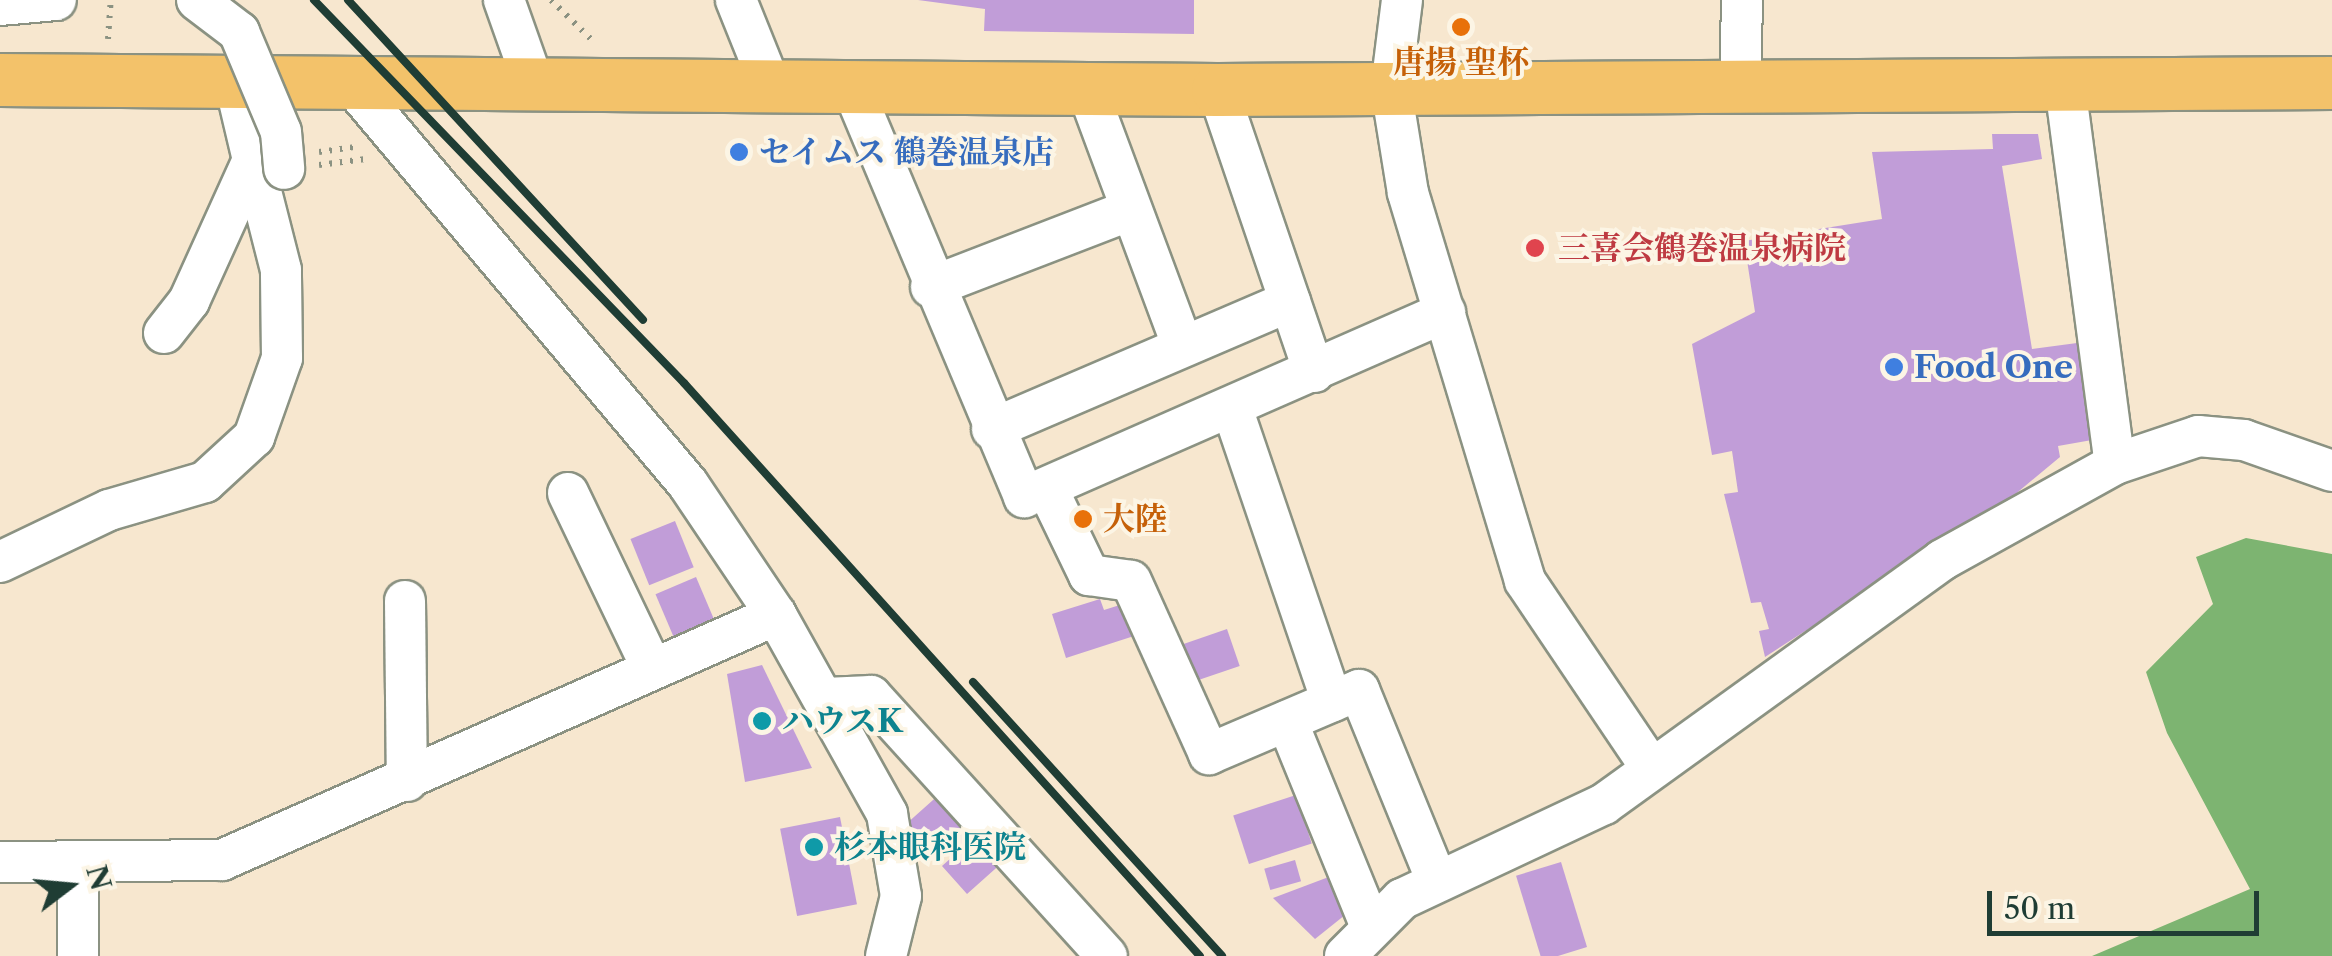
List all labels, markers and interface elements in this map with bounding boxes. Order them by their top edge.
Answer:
marker: 唐揚 聖杯 [1450,16,1472,38]
place label: 唐揚 聖杯 [1393,43,1529,81]
place label: セイムス 鶴巻温泉店 [759,133,1055,171]
marker: セイムス 鶴巻温泉店 [728,141,750,163]
place label: 三喜会鶴巻温泉病院 [1558,229,1846,267]
marker: 三喜会鶴巻温泉病院 [1522,235,1548,261]
place label: Food One [1914,348,2073,386]
marker: Food One [1883,356,1905,378]
place label: 大陸 [1103,500,1167,538]
marker: 大陸 [1072,508,1094,530]
place label: ハウスK [782,702,904,740]
marker: ハウスK [751,710,773,732]
place label: 杉本眼科医院 [834,828,1026,866]
north arrow [20,836,120,936]
marker: 杉本眼科医院 [803,836,825,858]
text: N [79,861,119,894]
scale bar [1992,871,2264,933]
text: 50 m [2004,890,2075,927]

